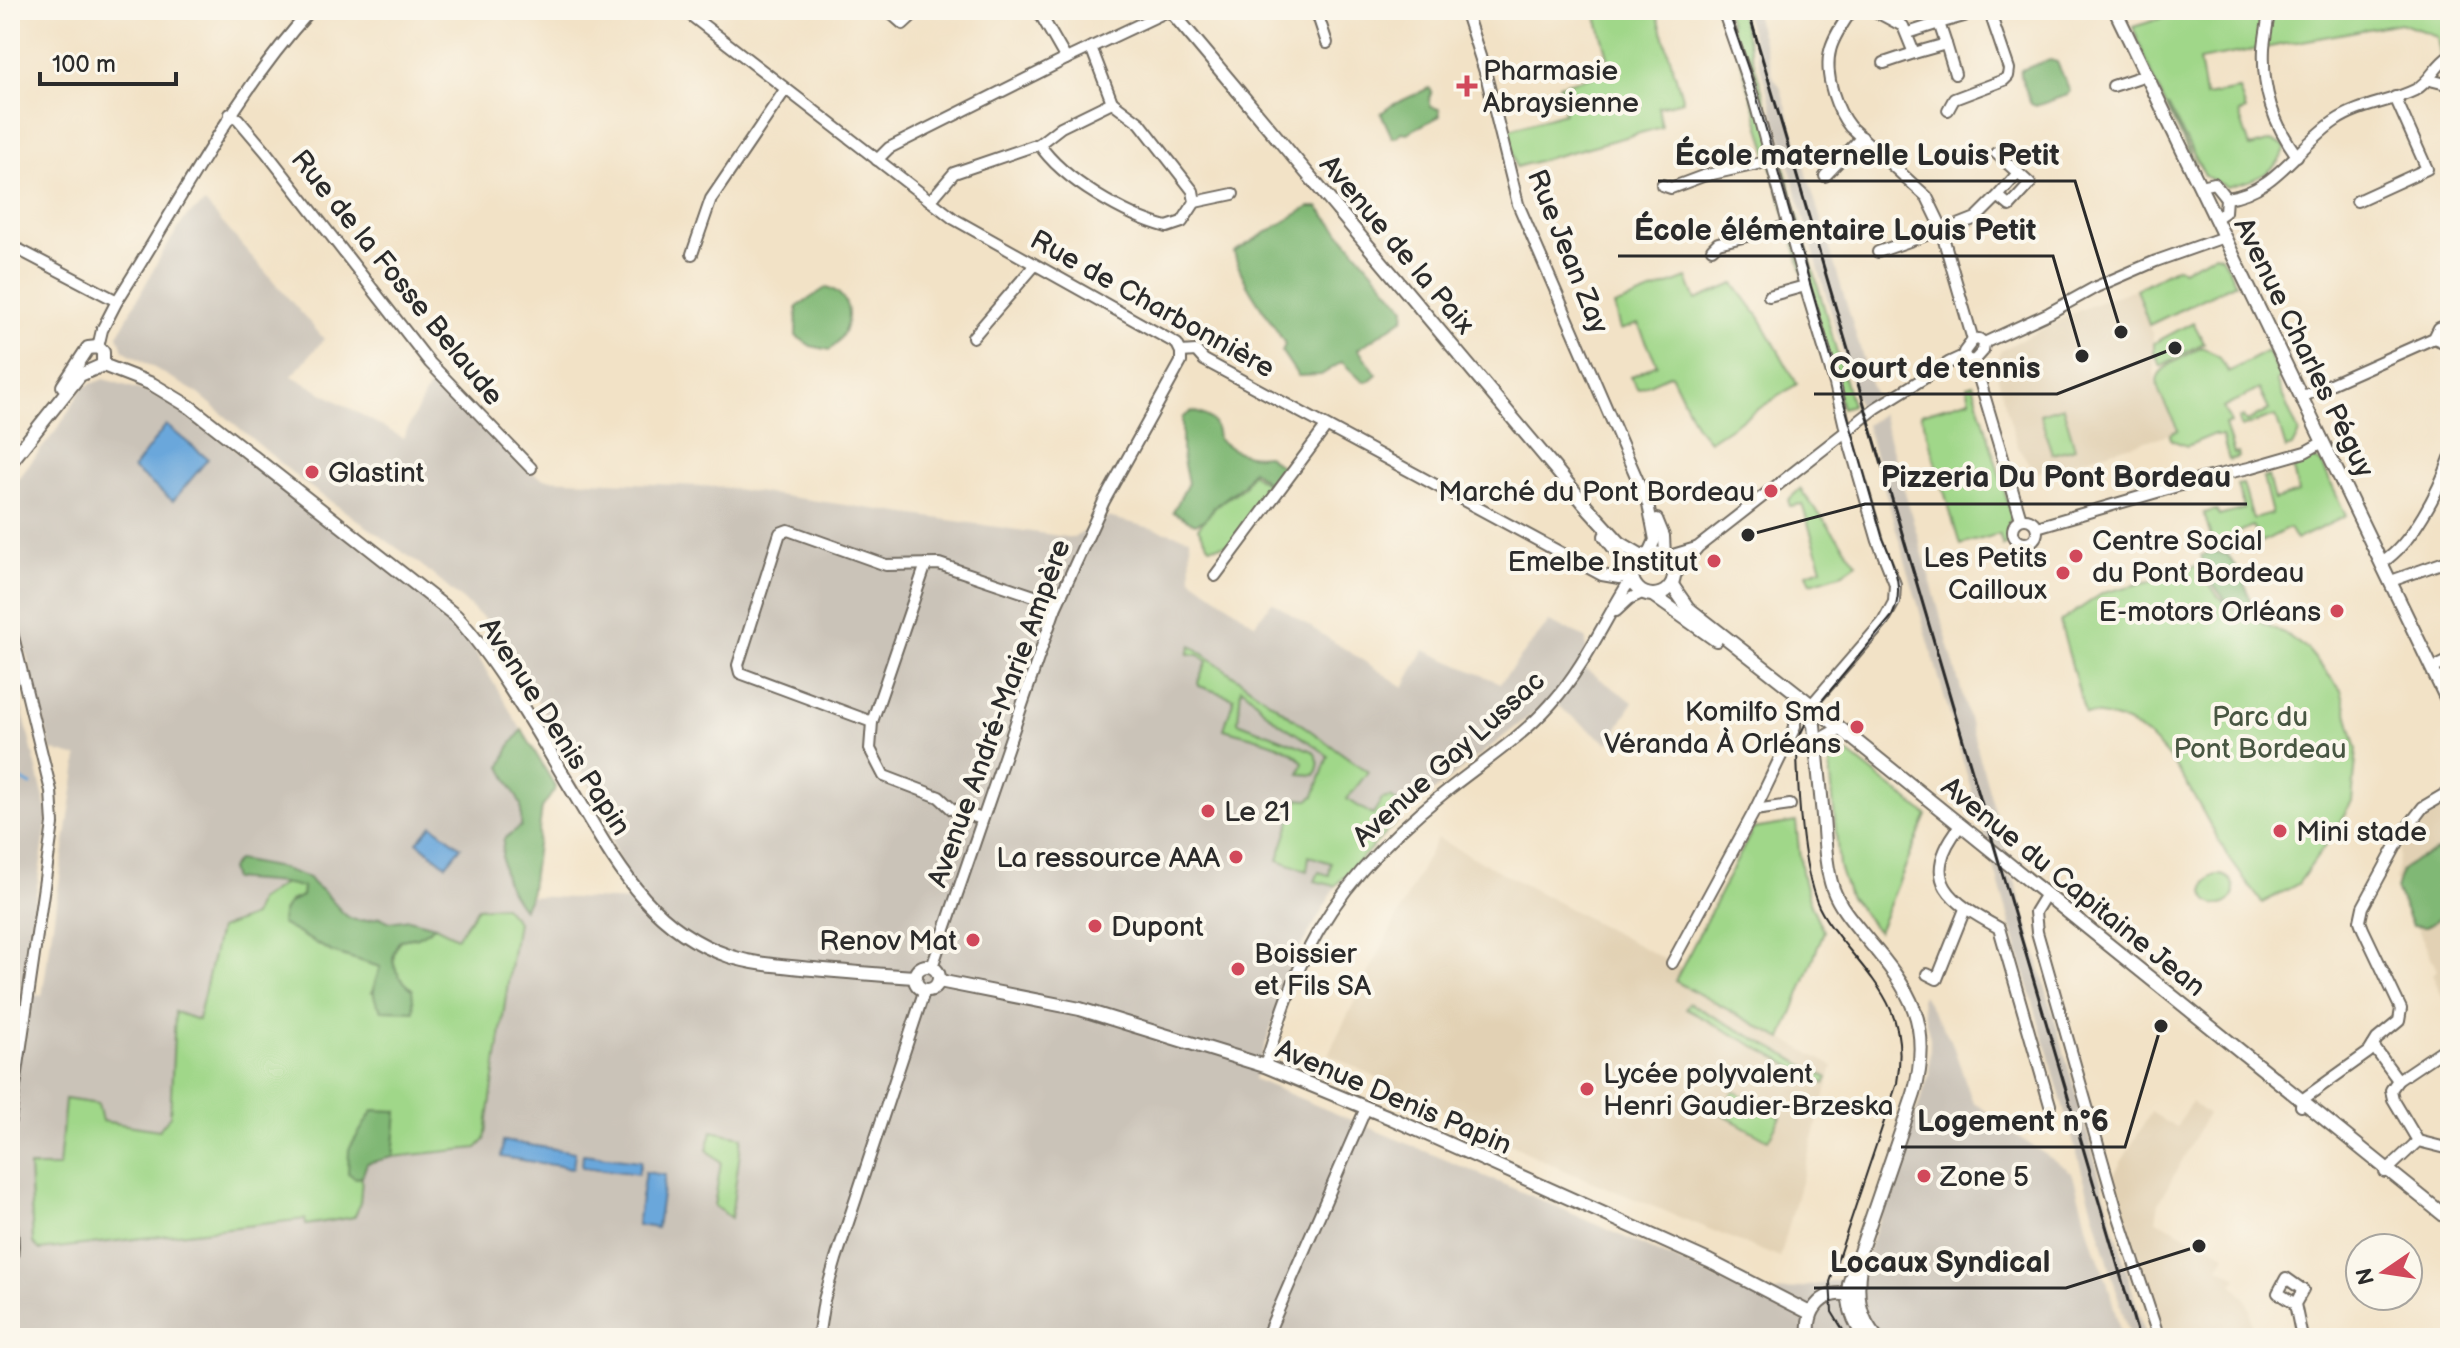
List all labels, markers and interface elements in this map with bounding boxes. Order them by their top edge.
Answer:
scale bar [40,36,176,86]
text: 100 m [52,50,116,79]
place label: Pharmasie Abraysienne [1483,55,1639,120]
marker: Pharmasie Abraysienne [1458,77,1476,95]
callout: École maternelle Louis Petit [1658,127,2075,181]
text: École maternelle Louis Petit [1675,136,2060,174]
street label: Rue de la Fosse Belaude [284,144,510,412]
street label: Avenue de la Paix [1312,149,1481,341]
street label: Rue Jean Zay [1520,165,1616,339]
callout: École élémentaire Louis Petit [1618,202,2053,256]
text: École élémentaire Louis Petit [1634,211,2036,249]
street label: Avenue Charles Péguy [2226,212,2381,483]
street label: Rue de Charbonnière [1024,223,1280,385]
callout: Court de tennis [1814,340,2057,394]
text: Court de tennis [1829,351,2041,387]
callout: Pizzeria Du Pont Bordeau [1865,450,2247,504]
place label: Glastint [328,457,425,490]
text: Pizzeria Du Pont Bordeau [1881,460,2231,496]
marker: Glastint [303,463,321,481]
place label: Marché du Pont Bordeau [1438,476,1755,509]
marker: Marché du Pont Bordeau [1762,482,1780,500]
place label: Centre Social du Pont Bordeau [2092,525,2304,590]
street label: Avenue André-Marie Ampère [921,535,1078,892]
place label: Les Petits Cailloux [1923,542,2047,607]
place label: Emelbe Institut [1507,546,1698,579]
marker: Centre Social du Pont Bordeau [2067,547,2085,565]
marker: Emelbe Institut [1705,552,1723,570]
marker: Les Petits Cailloux [2054,564,2072,582]
place label: E-motors Orléans [2099,596,2321,629]
marker: E-motors Orléans [2328,602,2346,620]
street label: Avenue Denis Papin [472,612,637,842]
street label: Avenue Gay Lussac [1346,664,1552,854]
place label: Komilfo Smd Véranda À Orléans [1604,696,1841,761]
park label: Parc du Pont Bordeau [2173,701,2347,766]
marker: Komilfo Smd Véranda À Orléans [1848,718,1866,736]
street label: Avenue du Capitaine Jean [1934,770,2212,1004]
place label: Le 21 [1224,796,1290,829]
marker: Le 21 [1199,802,1217,820]
place label: Mini stade [2296,816,2427,849]
marker: Mini stade [2271,822,2289,840]
place label: La ressource AAA [996,842,1221,875]
marker: La ressource AAA [1227,848,1245,866]
place label: Dupont [1111,911,1204,944]
marker: Dupont [1086,917,1104,935]
place label: Renov Mat [819,925,957,958]
marker: Renov Mat [964,931,982,949]
place label: Boissier et Fils SA [1254,938,1372,1003]
marker: Boissier et Fils SA [1229,960,1247,978]
street label: Avenue Denis Papin [1271,1033,1516,1162]
place label: Lycée polyvalent Henri Gaudier-Brzeska [1603,1058,1894,1123]
marker: Lycée polyvalent Henri Gaudier-Brzeska [1578,1080,1596,1098]
callout: Logement n°6 [1901,1093,2125,1147]
text: Logement n°6 [1917,1104,2109,1140]
place label: Zone 5 [1939,1161,2029,1194]
marker: Zone 5 [1915,1167,1933,1185]
north arrow [2344,1232,2424,1312]
callout: Locaux Syndical [1814,1234,2066,1288]
text: Locaux Syndical [1830,1245,2050,1281]
text: N [2351,1265,2381,1287]

